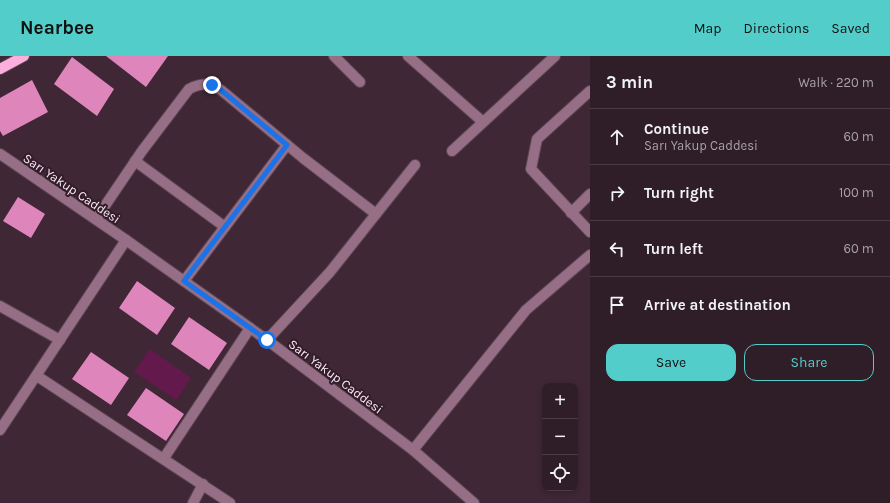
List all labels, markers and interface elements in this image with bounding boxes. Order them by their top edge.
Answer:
text: Nearbee [20,17,94,39]
text: Map [694,20,722,37]
text: Directions [744,20,809,37]
text: Saved [831,20,870,37]
text: 3 min [606,72,653,92]
text: Walk · 220 m [798,75,874,90]
route end [203,76,221,94]
text: Continue [644,120,709,138]
icon: ahead [606,126,628,148]
text: 60 m [844,129,874,144]
text: Sarı Yakup Caddesi [644,138,758,153]
street label: Sarı Yakup Caddesi [20,150,123,226]
icon: right [606,182,628,204]
text: Turn right [644,184,714,202]
text: 100 m [839,185,874,200]
icon: left [606,238,628,260]
text: Turn left [644,240,703,258]
text: 60 m [844,241,874,256]
icon: arrive [606,294,628,316]
text: Arrive at destination [644,296,791,314]
route start [258,331,276,349]
street label: Sarı Yakup Caddesi [286,336,386,417]
button: Save [606,344,736,381]
button: Share [744,344,874,381]
map controls [542,383,578,491]
button: + [542,383,578,419]
button: − [542,419,578,455]
button: locate [542,455,578,491]

